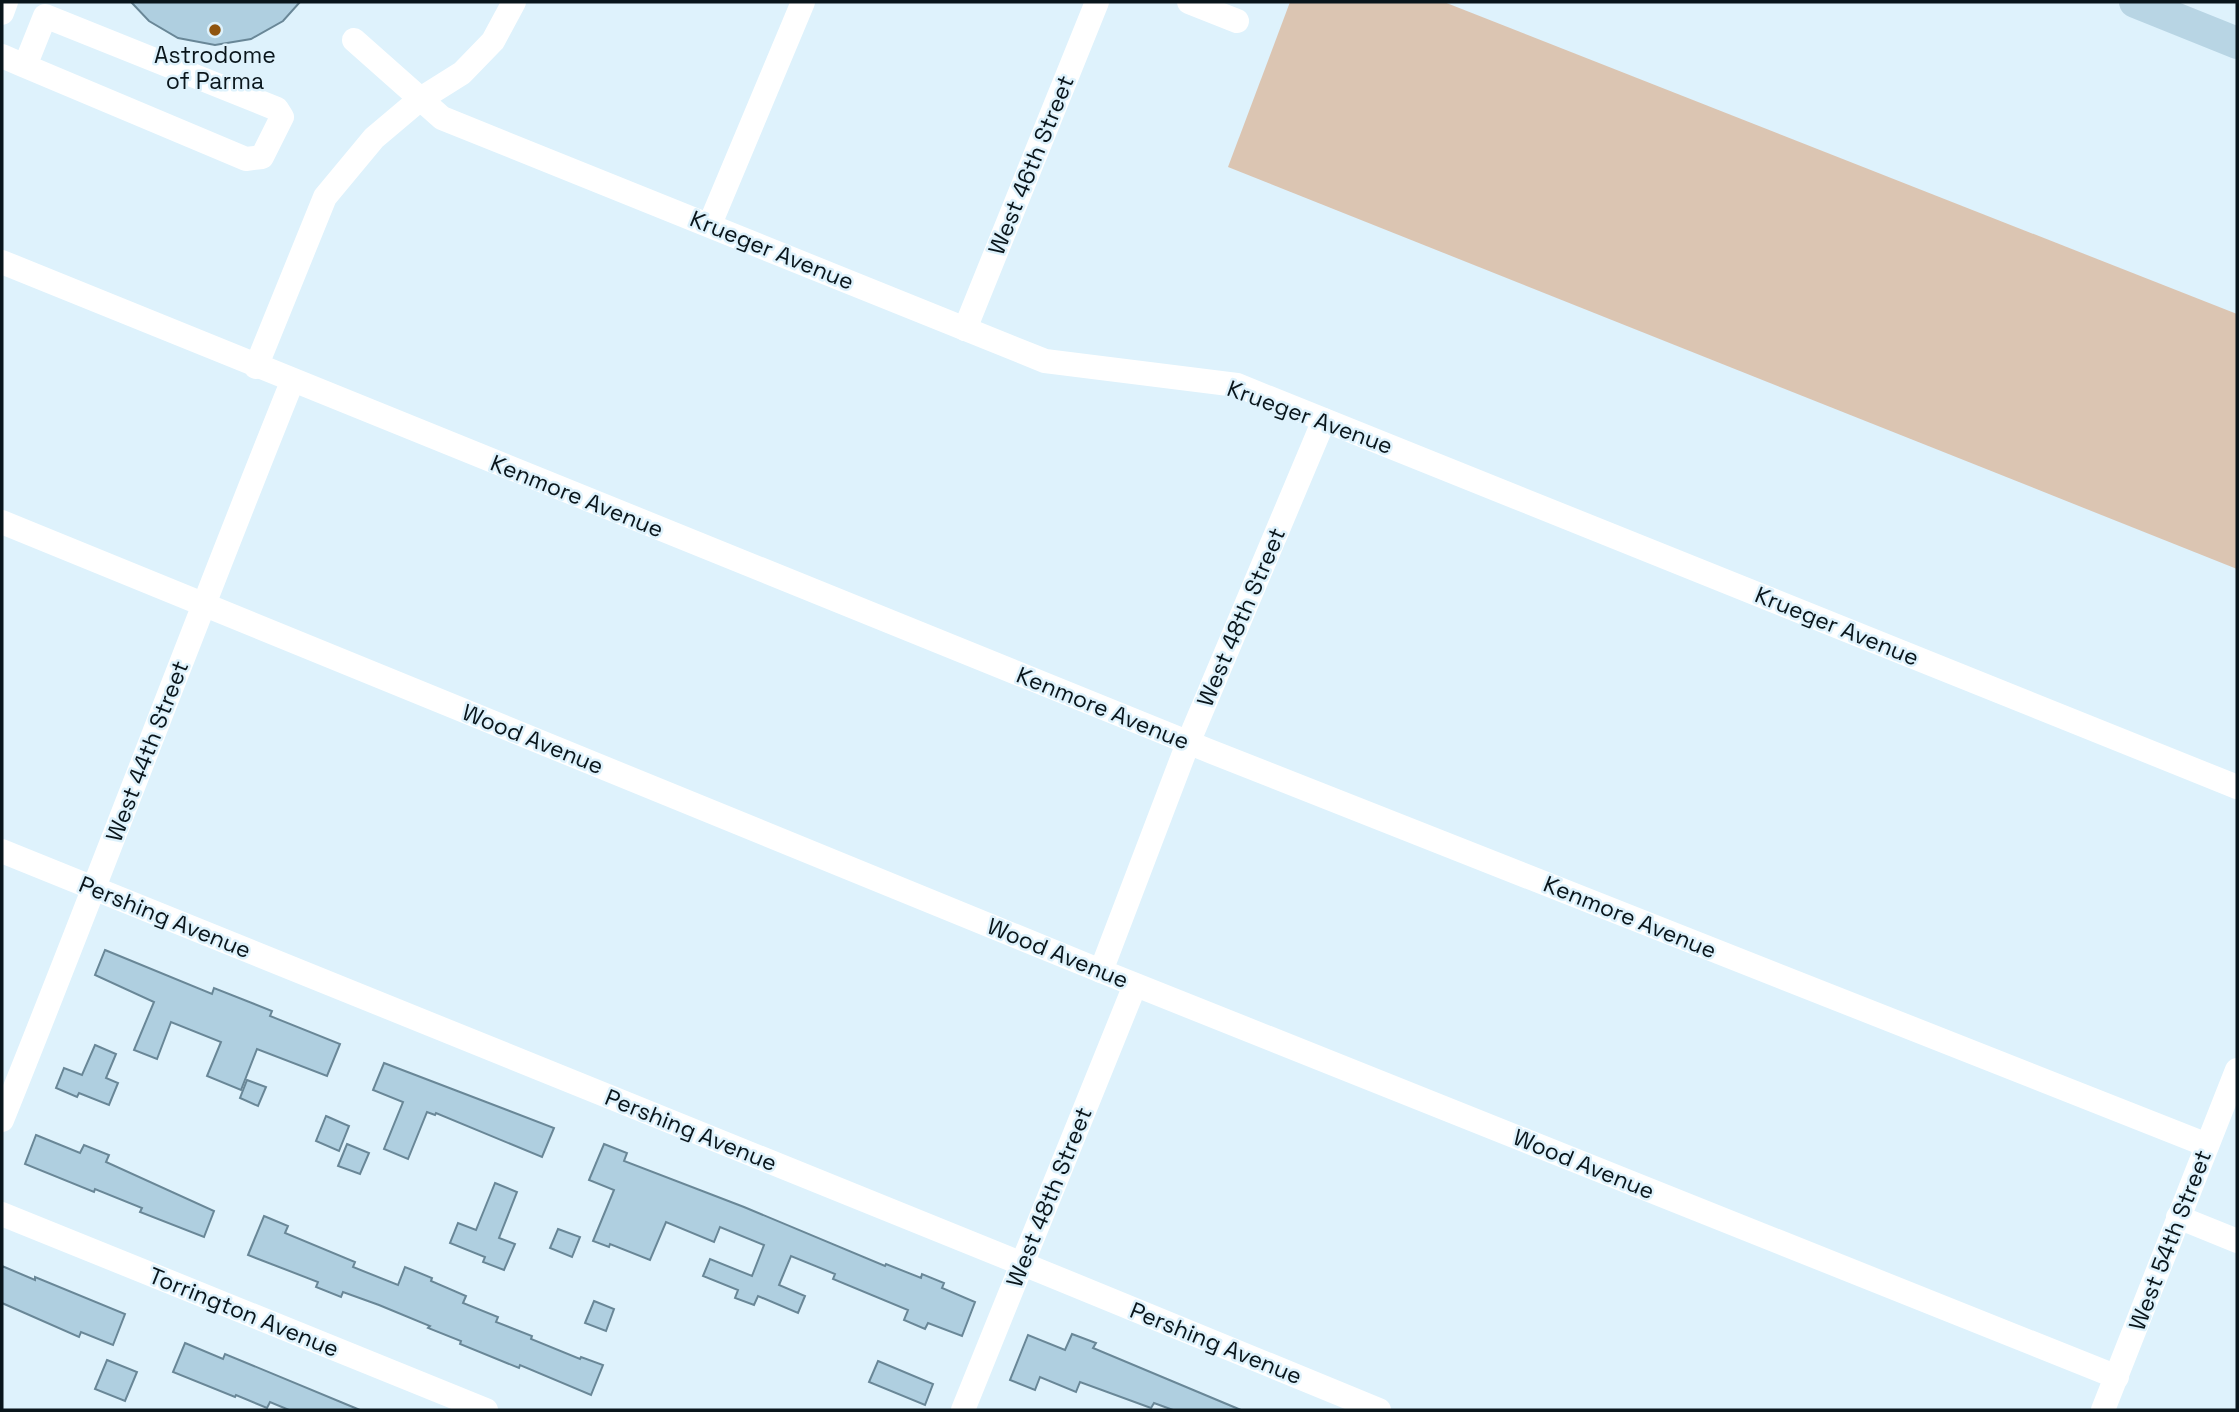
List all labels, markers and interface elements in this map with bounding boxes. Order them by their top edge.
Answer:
marker: Astrodome of Parma [207,22,223,38]
place label: Astrodome of Parma [154,40,276,96]
street label: West 46th Street [981,71,1081,259]
street label: Krueger Avenue [686,203,858,297]
street label: Krueger Avenue [1223,373,1397,461]
street label: Kenmore Avenue [486,448,668,544]
street label: West 48th Street [1190,523,1292,711]
street label: Krueger Avenue [1751,579,1923,673]
street label: West 44th Street [99,656,195,846]
street label: Kenmore Avenue [1012,660,1194,756]
street label: Wood Avenue [458,697,608,781]
street label: Pershing Avenue [75,869,255,965]
street label: Kenmore Avenue [1539,869,1721,965]
street label: Wood Avenue [983,911,1133,995]
street label: Pershing Avenue [601,1082,781,1178]
street label: West 48th Street [999,1103,1099,1291]
street label: Wood Avenue [1509,1122,1659,1206]
street label: West 54th Street [2122,1146,2218,1334]
street label: Torrington Avenue [144,1260,344,1364]
street label: Pershing Avenue [1126,1295,1306,1391]

